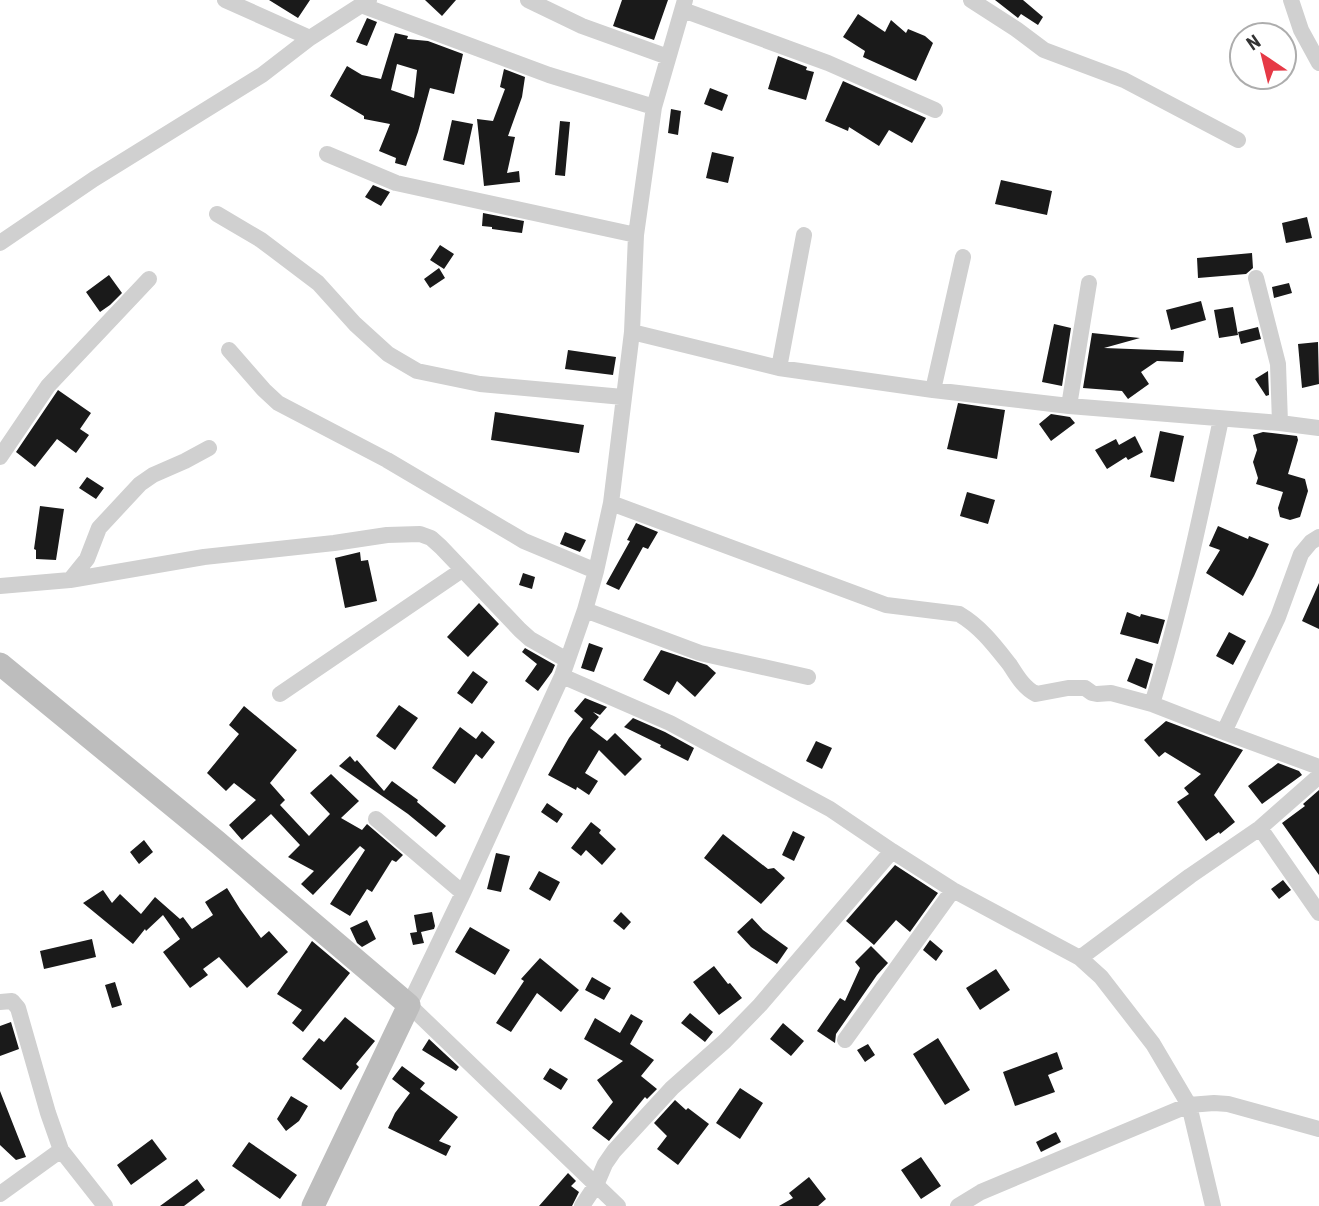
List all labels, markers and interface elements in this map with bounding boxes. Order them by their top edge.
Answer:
north arrow [1228,21,1298,91]
text: N [1242,30,1265,55]

